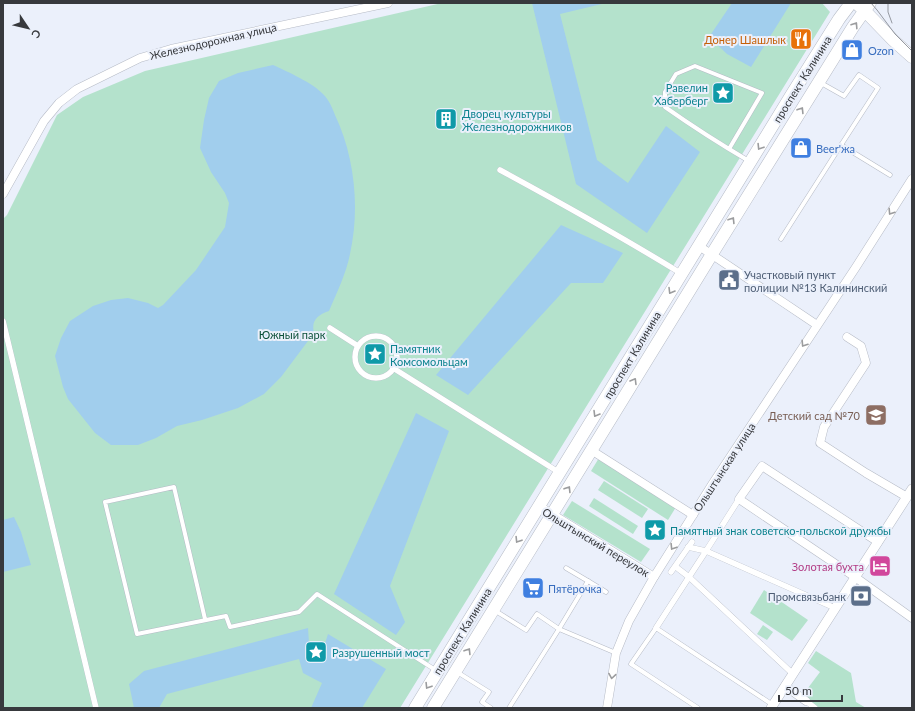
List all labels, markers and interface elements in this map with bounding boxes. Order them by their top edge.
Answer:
north arrow [8,8,48,48]
street label: Железнодорожная улица [148,20,278,62]
one-way arrow [850,22,857,29]
restaurant icon: Донер Шашлык [788,26,814,52]
text: С [29,27,44,41]
place label: Донер Шашлык [704,33,786,46]
street label: проспект Калинина [770,33,834,125]
shop icon: Ozon [839,37,865,63]
place label: Ozon [868,44,894,57]
place icon: Равелин Хаберберг [710,80,736,106]
place label: Равелин Хаберберг [654,81,708,107]
building icon: Дворец культуры Железнодорожников [433,106,459,132]
place label: Дворец культуры Железнодорожников [462,107,572,133]
one-way arrow [796,107,804,114]
shop icon: Beer'жа [788,135,814,161]
place label: Beer'жа [816,142,855,155]
one-way arrow [758,143,765,150]
one-way arrow [888,208,896,215]
one-way arrow [727,218,734,225]
public building icon: Участковый пункт полиции №13 Калининский [716,267,742,293]
place label: Участковый пункт полиции №13 Калининский [744,268,887,294]
one-way arrow [669,287,676,294]
street label: проспект Калинина [601,309,663,401]
park label: Южный парк [259,328,326,341]
one-way arrow [801,340,809,347]
place icon: Памятник Комсомольцам [362,341,388,367]
place label: Памятник Комсомольцам [390,342,468,368]
one-way arrow [629,378,636,385]
school or university icon: Детский сад №70 [863,402,889,428]
place label: Детский сад №70 [768,409,861,422]
one-way arrow [593,410,601,417]
street label: Ольштынская улица [690,420,758,514]
one-way arrow [563,486,570,493]
street label: Ольштынский переулок [540,505,652,579]
place icon: Памятный знак советско-польской дружбы [642,517,668,543]
place label: Памятный знак советско-польской дружбы [670,524,891,537]
one-way arrow [516,536,523,543]
one-way arrow [670,543,677,550]
hotel icon: Золотая бухта [867,553,893,579]
place label: Золотая бухта [792,560,864,573]
supermarket icon: Пятёрочка [520,575,546,601]
place label: Пятёрочка [548,582,602,595]
bank icon: Промсвязьбанк [848,583,874,609]
street label: проспект Калинина [430,585,494,677]
place label: Промсвязьбанк [768,590,846,603]
place icon: Разрушенный мост [303,639,329,665]
place label: Разрушенный мост [332,646,430,659]
one-way arrow [464,648,471,655]
one-way arrow [609,673,617,680]
scale bar [779,677,842,703]
one-way arrow [426,682,433,689]
text: 50 m [785,683,812,698]

